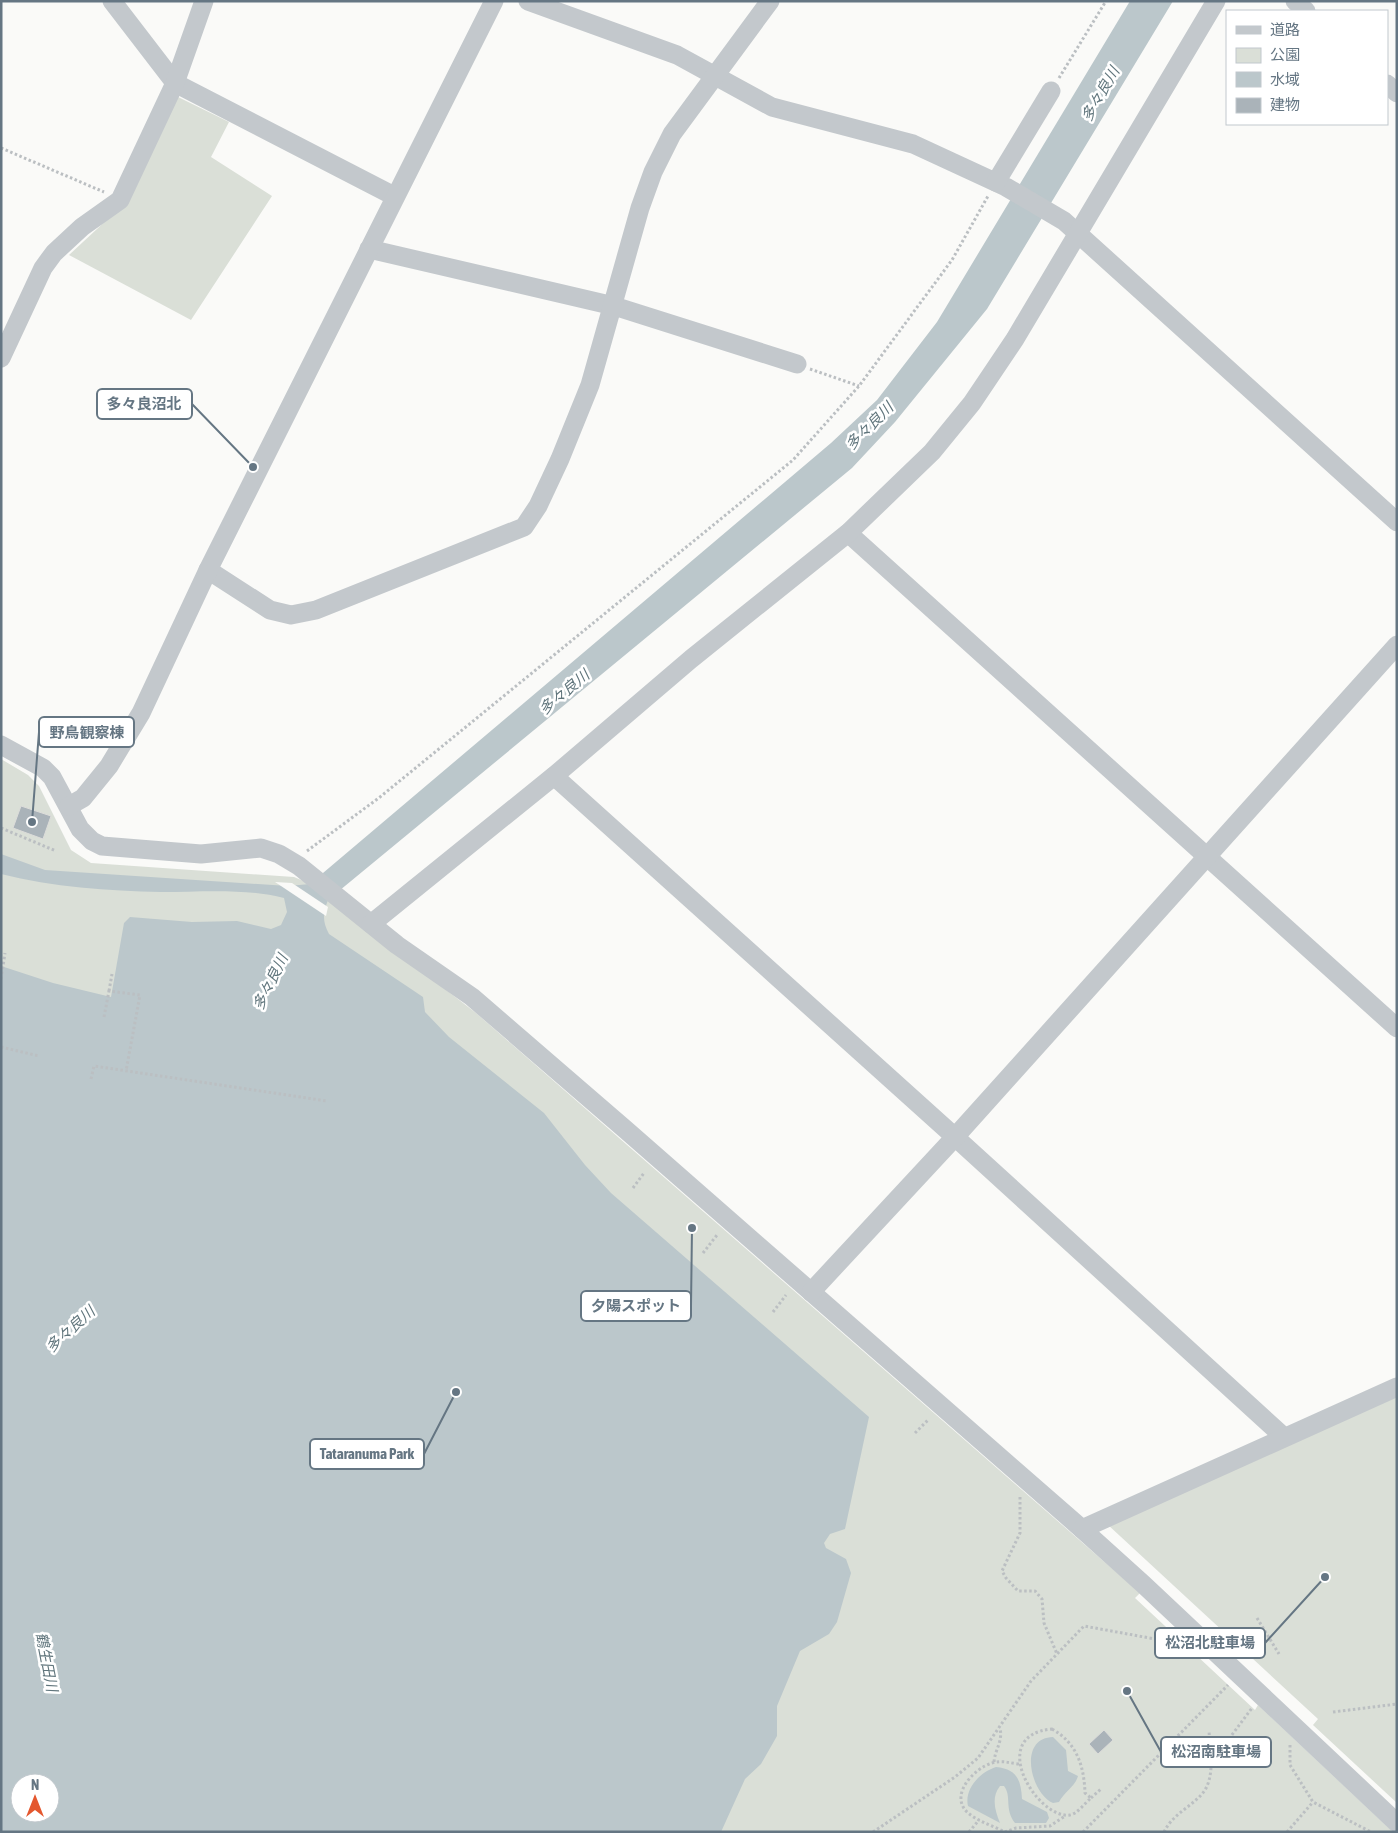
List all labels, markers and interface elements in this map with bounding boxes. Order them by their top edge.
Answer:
legend [1226,10,1388,125]
text: 道路 [1270,21,1300,38]
text: 公園 [1270,46,1300,63]
water label: 多々良川 [1078,62,1123,124]
text: 水域 [1270,71,1300,88]
text: 建物 [1270,96,1300,113]
callout: 多々良沼北 [97,389,192,419]
text: 多々良沼北 [106,395,182,412]
water label: 多々良川 [842,397,898,453]
water label: 多々良川 [536,665,594,718]
callout: 野鳥観察棟 [39,717,134,747]
text: 野鳥観察棟 [49,724,125,741]
water label: 多々良川 [249,950,292,1013]
callout: 夕陽スポット [581,1291,691,1321]
text: 夕陽スポット [591,1297,681,1314]
water label: 多々良川 [42,1301,99,1355]
callout: Tataranuma Park [310,1439,424,1469]
text: Tataranuma Park [320,1445,415,1462]
callout: 松沼北駐車場 [1155,1628,1265,1658]
water label: 鶴生田川 [33,1631,61,1695]
text: 松沼北駐車場 [1165,1634,1255,1651]
callout: 松沼南駐車場 [1161,1737,1271,1767]
text: 松沼南駐車場 [1171,1743,1261,1760]
north arrow [10,1773,60,1823]
text: N [31,1777,39,1793]

